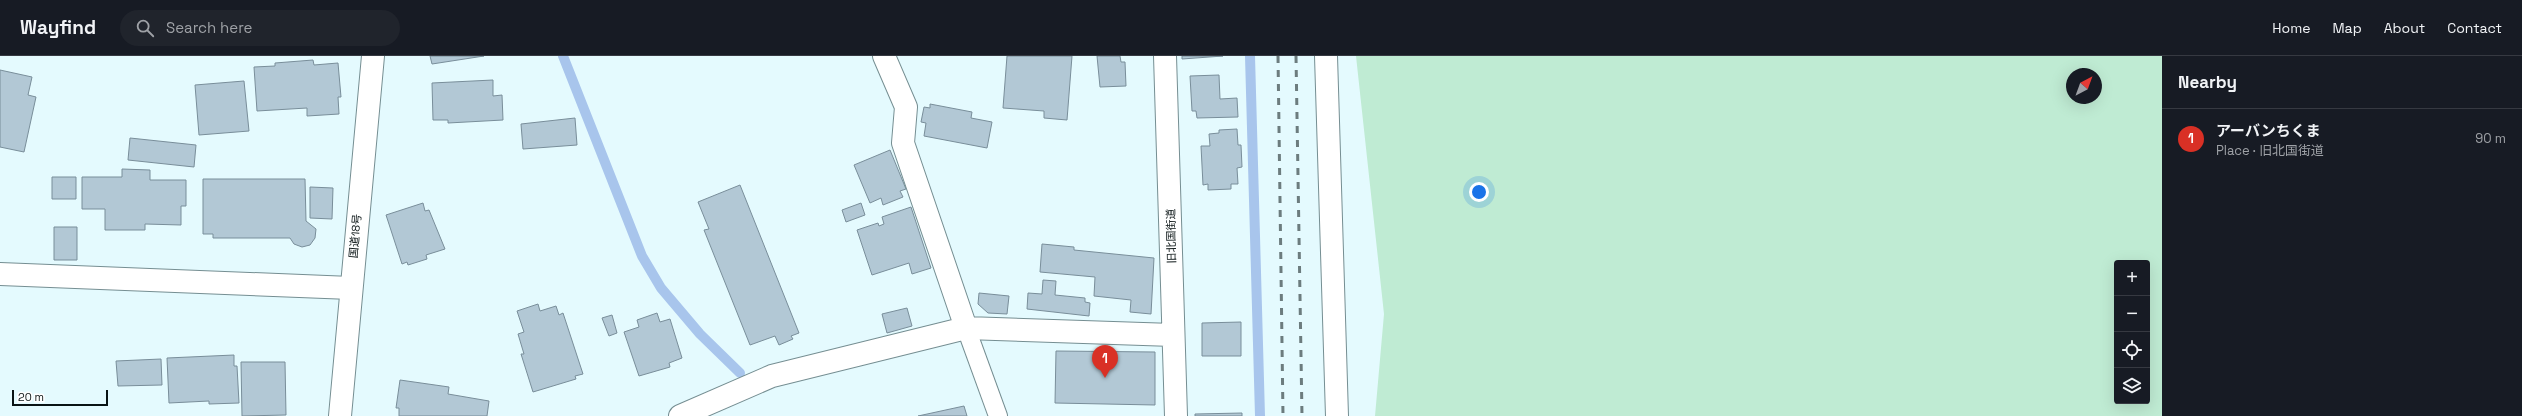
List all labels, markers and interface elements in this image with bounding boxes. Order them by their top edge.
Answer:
search box [120,10,400,46]
text: Wayfind [20,15,96,40]
icon: search [134,17,156,39]
text: Search here [166,18,252,37]
text: Home [2272,19,2310,37]
text: Map [2332,19,2362,37]
text: About [2384,19,2425,37]
text: Contact [2447,19,2502,37]
north arrow [2066,68,2102,104]
text: Nearby [2178,71,2237,93]
text: アーバンちくま [2216,121,2321,140]
text: 1 [2188,130,2194,147]
text: 90 m [2475,130,2506,147]
text: Place · 旧北国街道 [2216,142,2324,159]
your location [1469,182,1489,202]
street label: 旧北国街道 [1164,208,1178,264]
street label: 国道18号 [346,213,364,259]
map controls [2114,260,2150,404]
button: + [2114,260,2150,296]
button: − [2114,296,2150,332]
button: locate [2114,332,2150,368]
pin: 1 [1092,345,1118,378]
button: layers [2114,368,2150,404]
scale bar [12,388,108,407]
text: 20 m [18,390,44,404]

